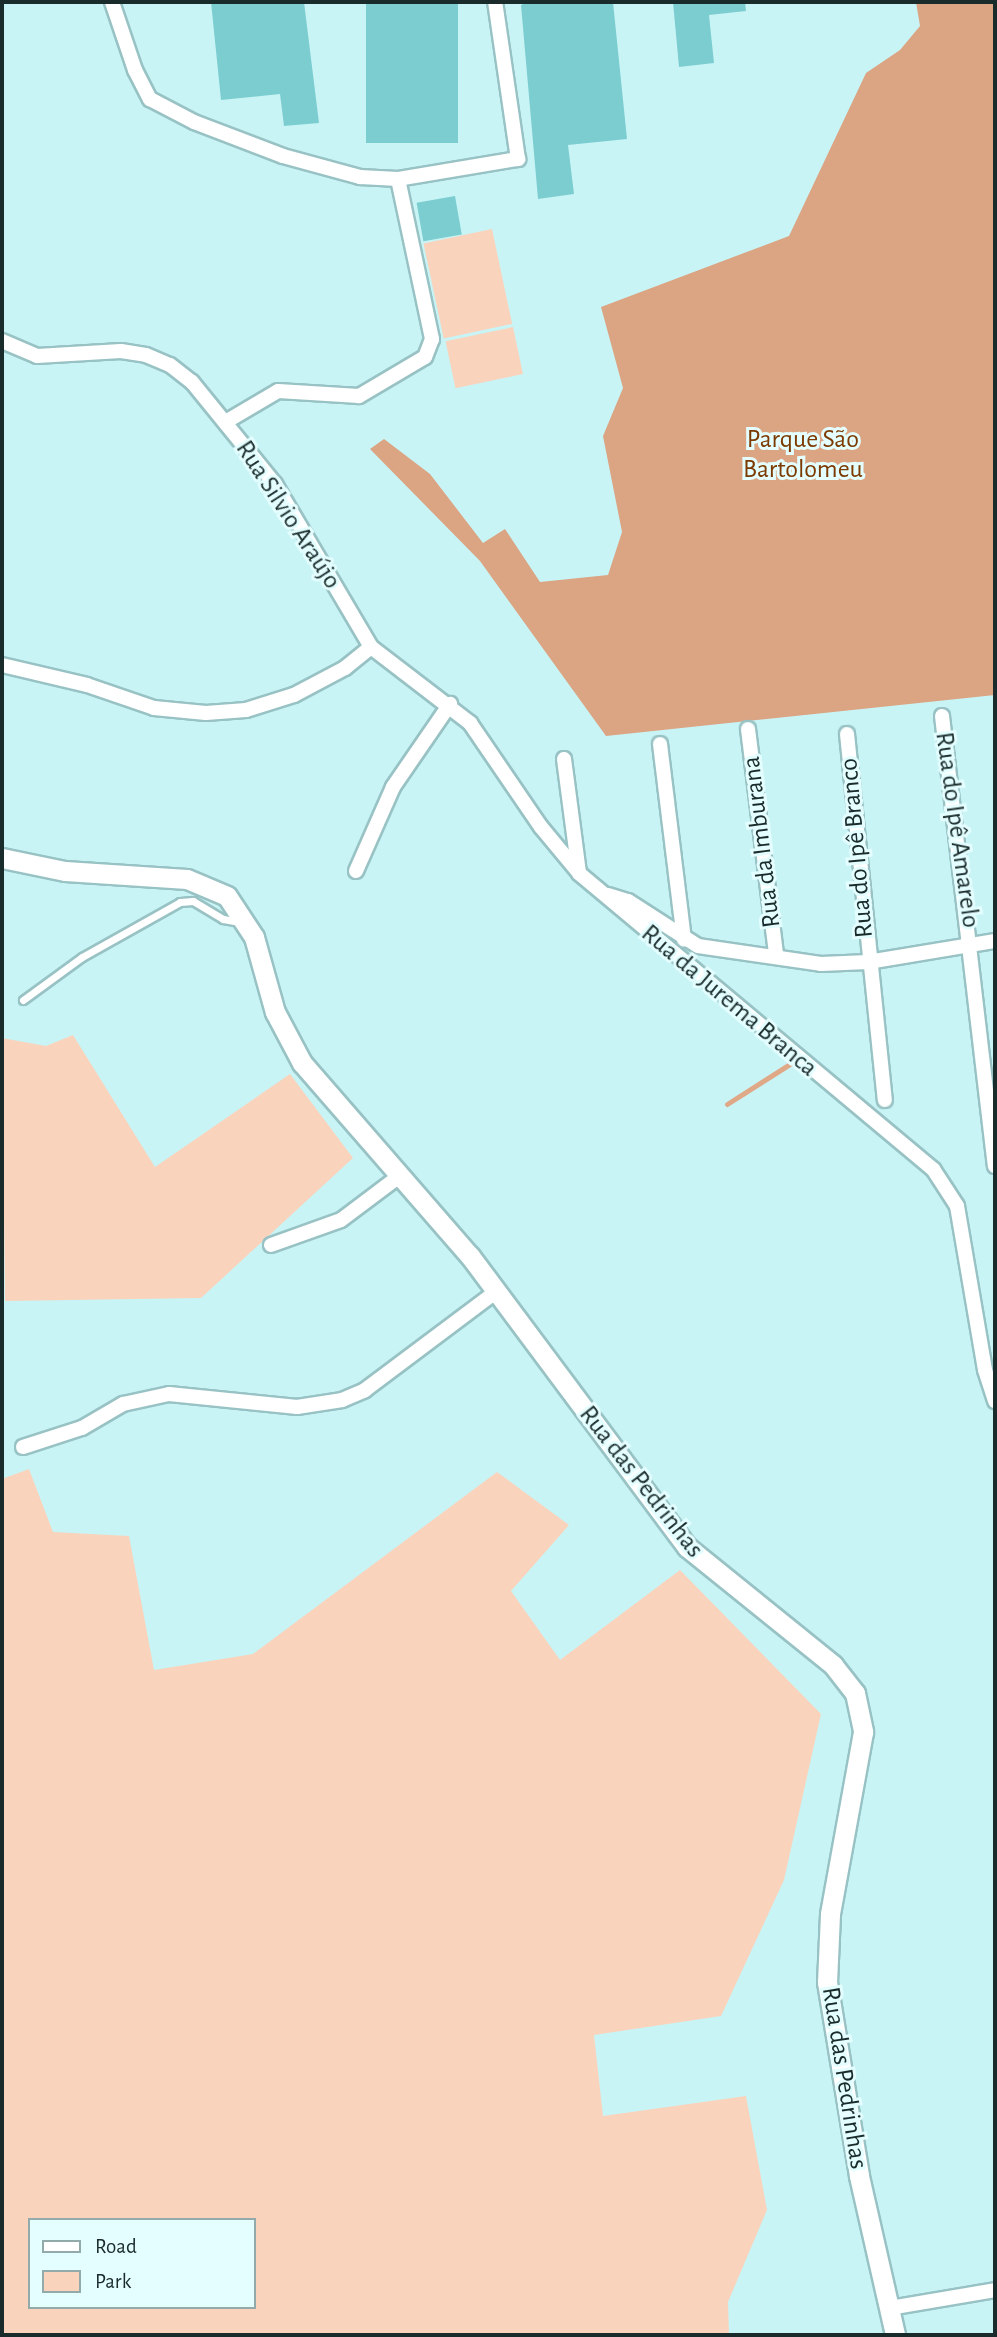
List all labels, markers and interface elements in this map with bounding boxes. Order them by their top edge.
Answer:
park label: Parque São Bartolomeu [743,424,863,486]
street label: Rua Silvio Araújo [228,435,348,595]
street label: Rua do Ipê Amarelo [928,730,986,930]
street label: Rua da Imburana [736,755,788,929]
street label: Rua do Ipê Branco [834,757,880,939]
street label: Rua da Jurema Branca [635,918,823,1084]
street label: Rua das Pedrinhas [572,1400,710,1564]
street label: Rua das Pedrinhas [814,1985,874,2171]
legend [28,2218,256,2309]
text: Road [95,2236,137,2257]
text: Park [95,2271,131,2292]

